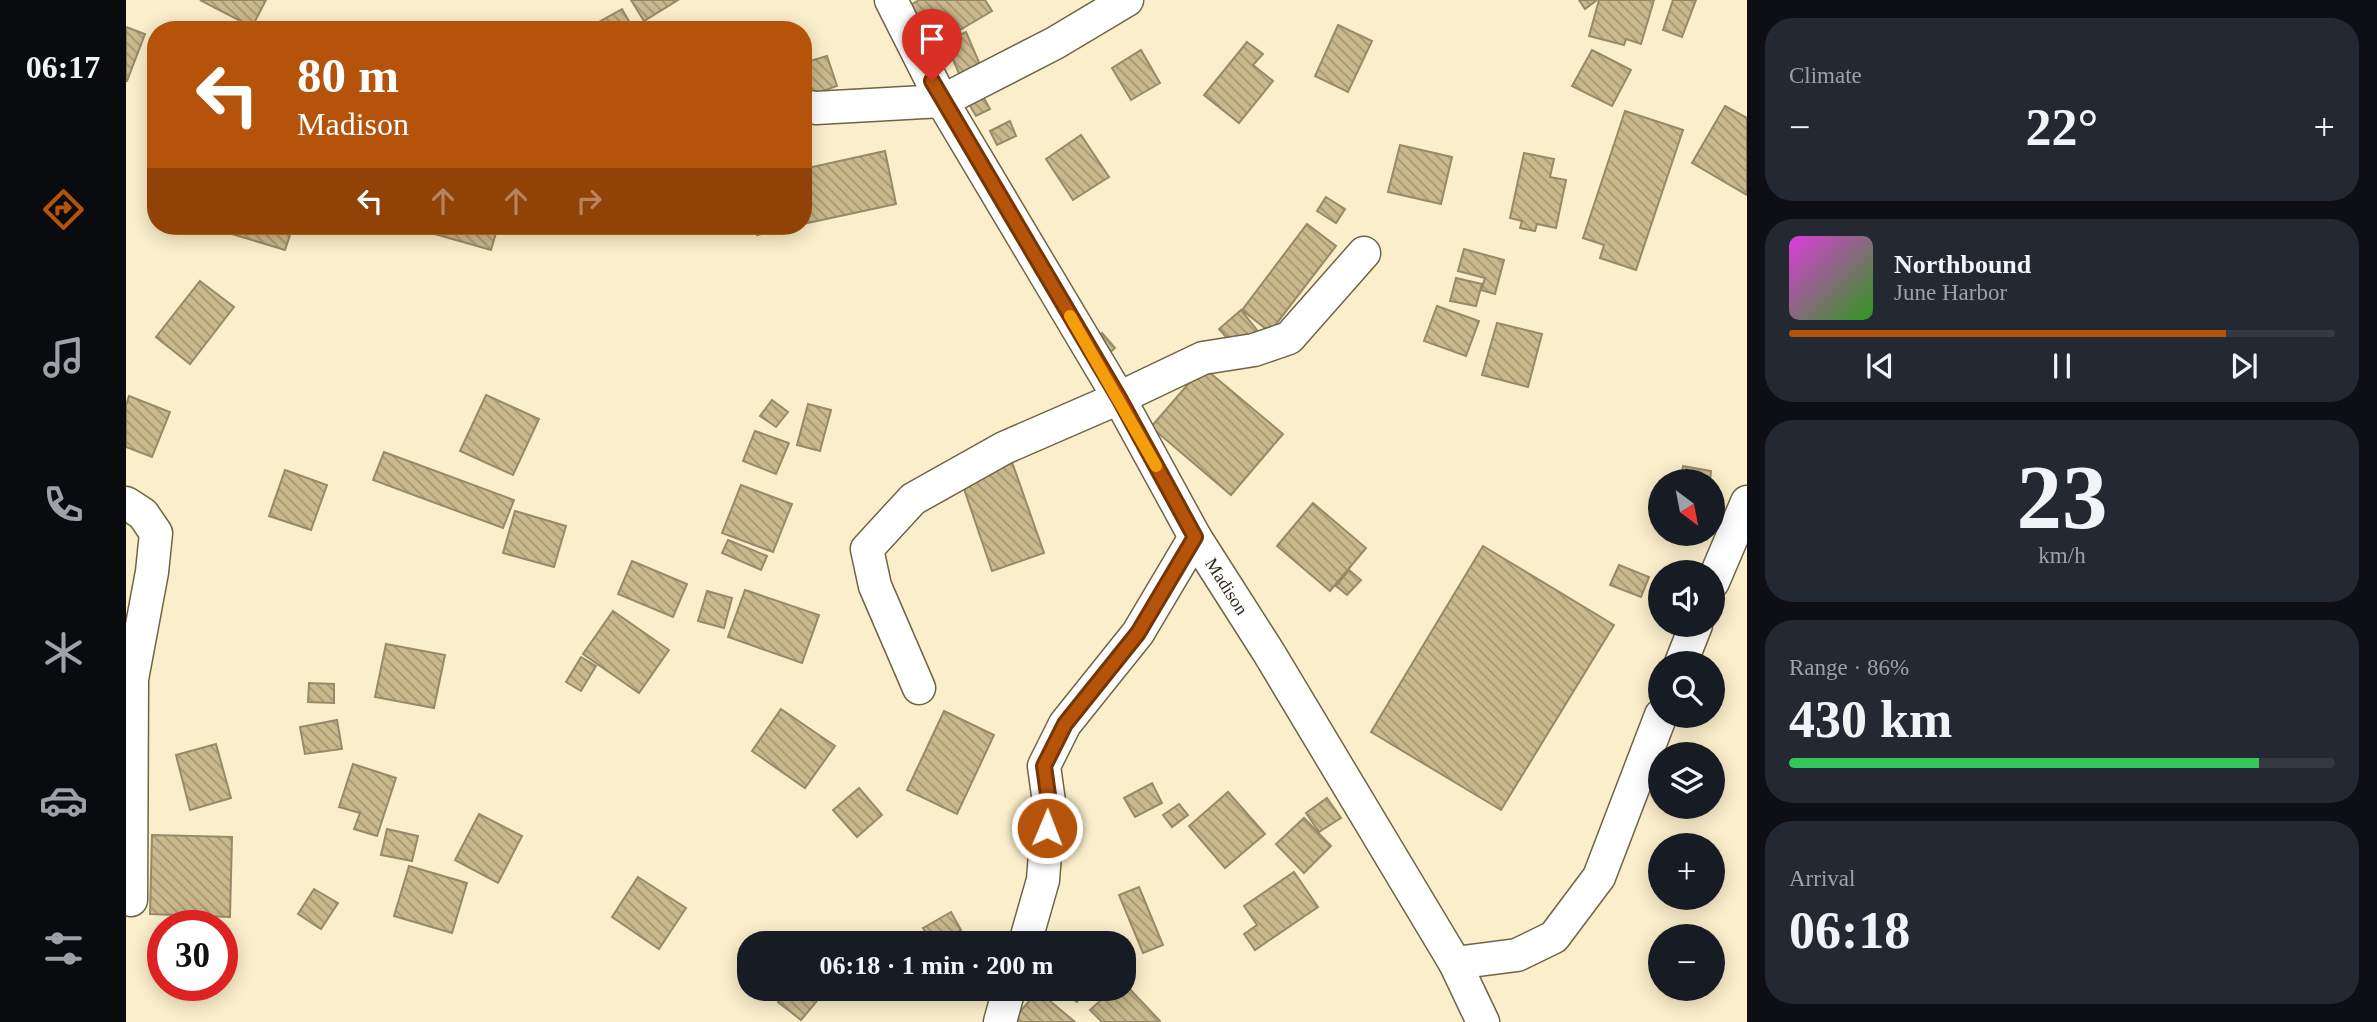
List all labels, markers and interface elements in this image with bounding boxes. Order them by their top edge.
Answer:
pin [902,9,962,81]
icon: arrive [913,20,951,58]
text: 80 m [297,48,399,103]
text: 06:17 [26,49,100,85]
icon: left [182,49,273,140]
text: Climate [1789,63,1862,88]
text: 22° [2026,99,2098,156]
text: Madison [297,106,409,142]
text: − [1789,106,1810,148]
text: + [2314,106,2335,148]
icon: left [351,182,389,220]
icon: ahead [424,182,462,220]
icon: ahead [497,182,535,220]
icon: right [570,182,608,220]
icon: directions [39,185,88,234]
text: Northbound [1894,250,2031,279]
text: June Harbor [1894,280,2007,305]
icon: music [39,333,88,382]
icon: previous [1861,347,1899,385]
icon: pause [2043,347,2081,385]
icon: next [2225,347,2263,385]
text: 23 [2017,447,2108,548]
north arrow [1648,469,1726,546]
map controls [1648,469,1725,1001]
icon: phone [39,480,88,529]
text: km/h [2038,543,2086,568]
street label: Madison [1201,555,1252,618]
button: sound [1648,560,1725,637]
icon: climate [39,628,88,677]
button: search [1648,651,1725,728]
text: Range · 86% [1789,655,1909,680]
text: 430 km [1789,691,1952,748]
button: layers [1648,742,1725,819]
icon: car [39,776,88,825]
position arrow [1010,791,1084,865]
button: + [1648,833,1725,910]
text: Arrival [1789,866,1855,891]
text: 06:18 [1789,902,1910,959]
speed limit sign: 30 [147,910,238,1001]
icon: filters [39,924,88,973]
button: − [1648,924,1725,1001]
text: 06:18 · 1 min · 200 m [820,951,1054,980]

